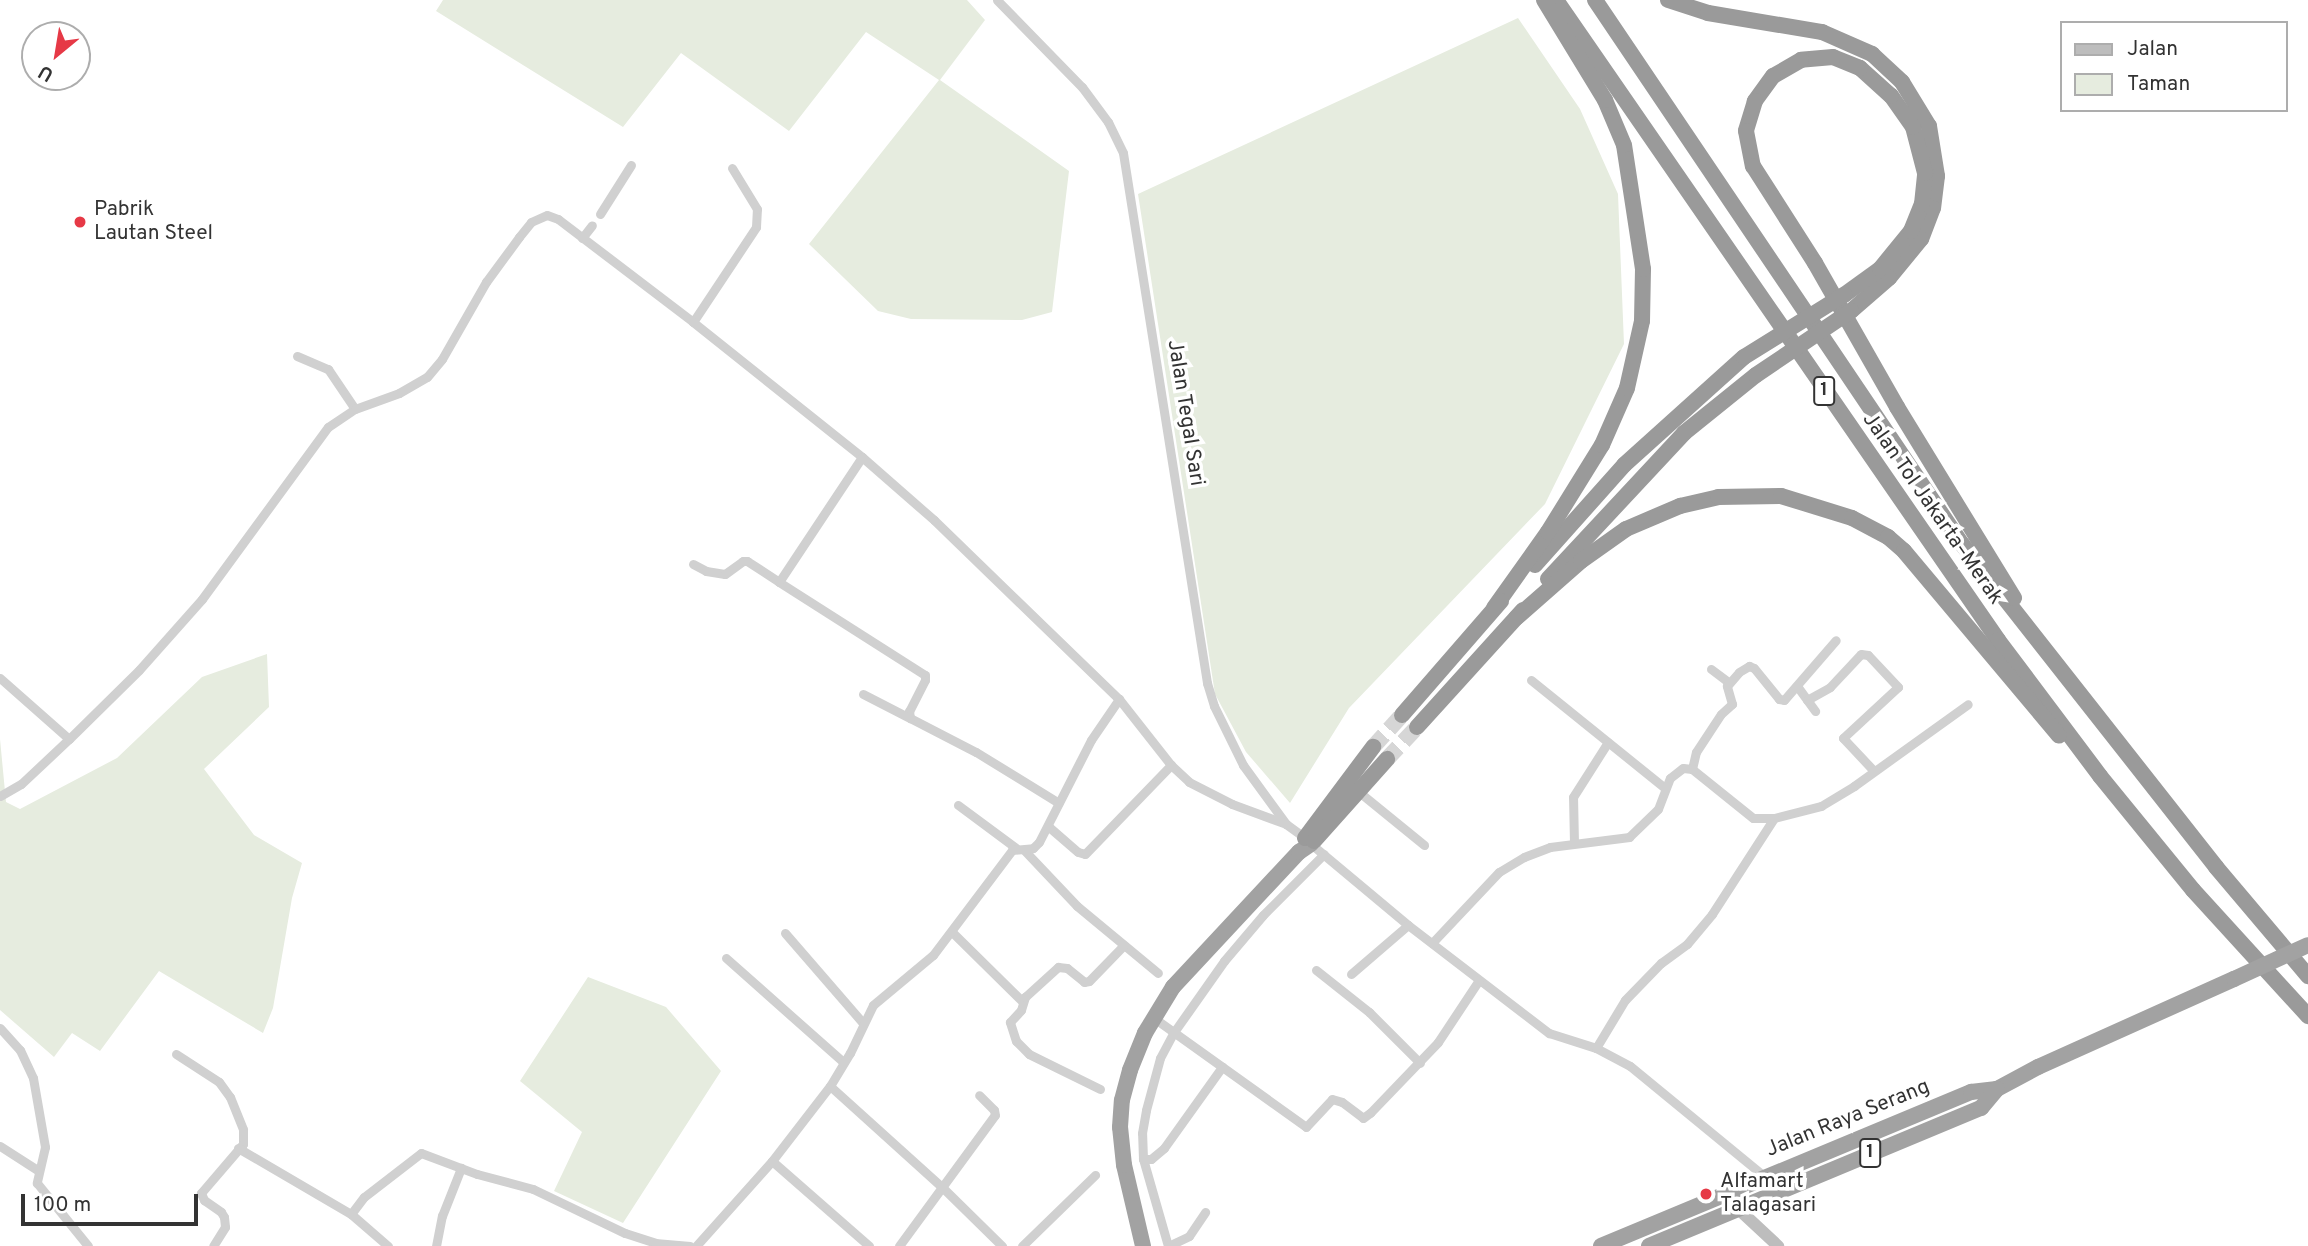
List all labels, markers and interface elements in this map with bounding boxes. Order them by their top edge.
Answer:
north arrow [21,21,91,91]
legend [2060,21,2287,112]
text: Jalan [2127,36,2178,63]
text: U [35,59,58,86]
text: Taman [2127,71,2190,98]
place label: Pabrik Lautan Steel [94,197,213,247]
marker: Pabrik Lautan Steel [72,214,88,230]
street label: Jalan Tegal Sari [1161,338,1209,488]
road number: 1 [1812,376,1836,406]
street label: Jalan Tol Jakarta–Merak [1856,408,2008,610]
street label: Jalan Raya Serang [1762,1075,1934,1163]
road number: 1 [1858,1138,1882,1168]
place label: Alfamart Talagasari [1720,1169,1816,1219]
scale bar [24,1180,201,1224]
marker: Alfamart Talagasari [1698,1186,1714,1202]
text: 100 m [34,1192,91,1219]

